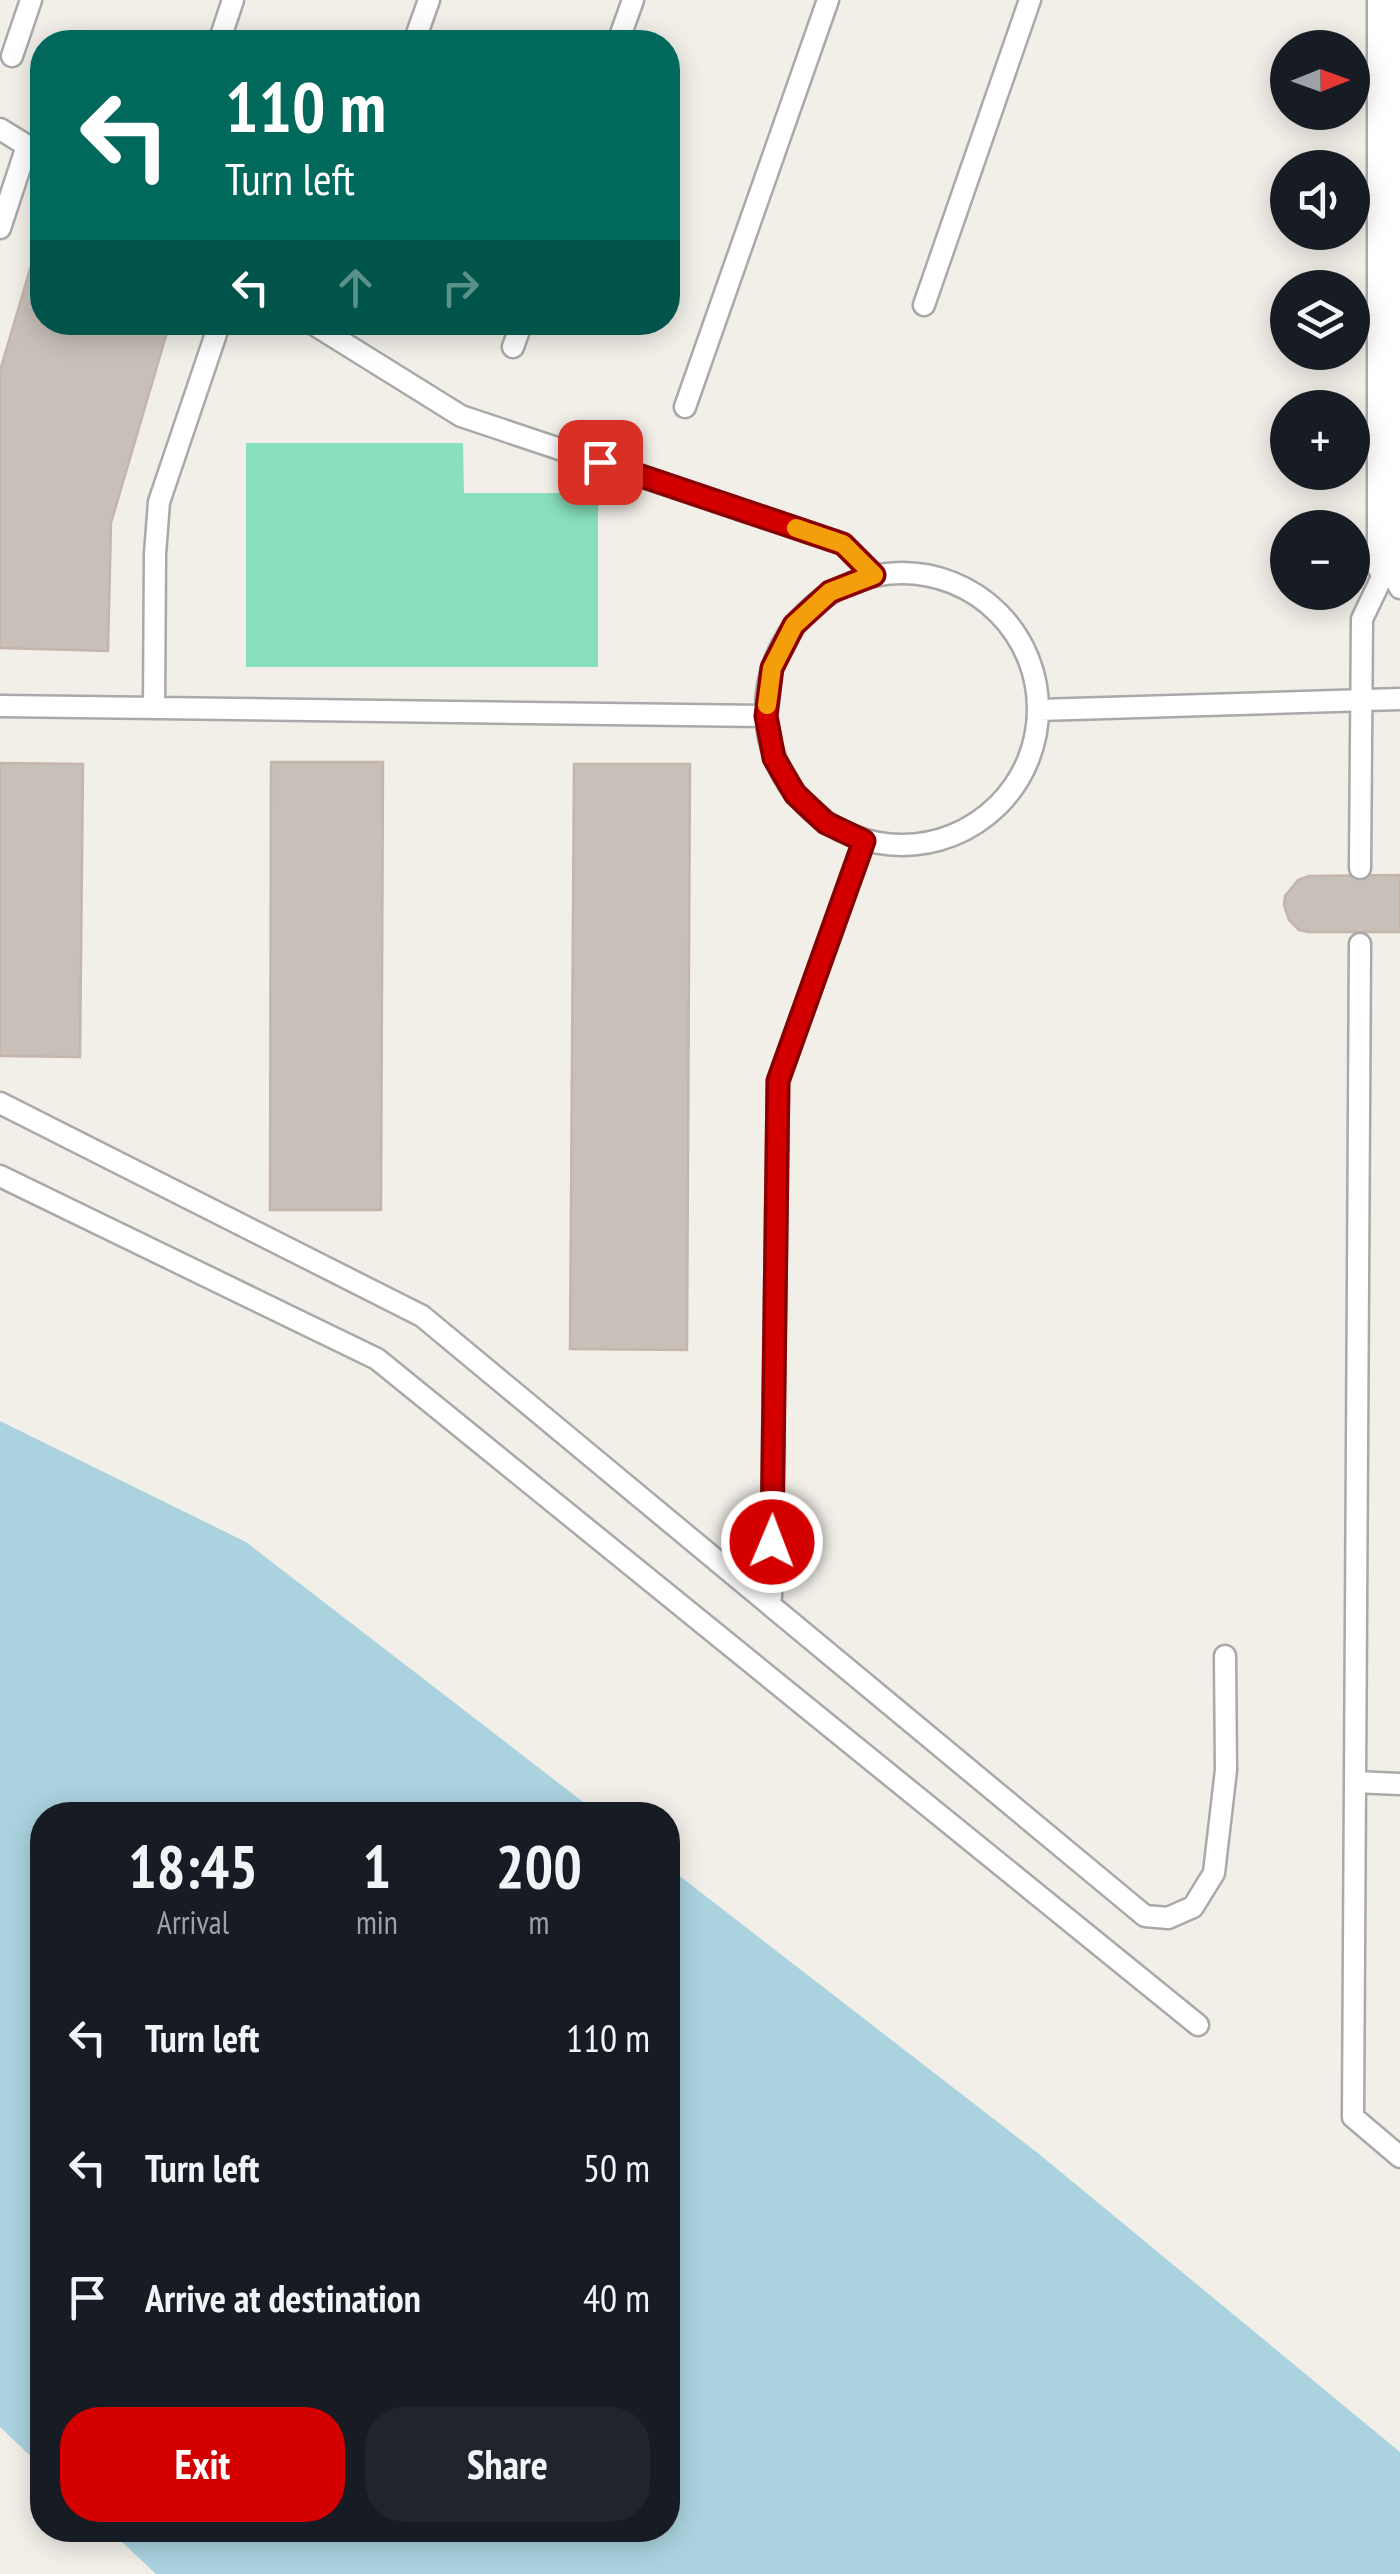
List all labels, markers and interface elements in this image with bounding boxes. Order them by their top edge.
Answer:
north arrow [1270,30,1370,130]
map controls [1270,30,1370,610]
text: 110 m [225,61,386,151]
icon: left [60,70,190,200]
text: Turn left [225,149,355,207]
button: sound [1270,150,1370,250]
icon: left [223,260,278,315]
icon: ahead [328,260,383,315]
icon: right [433,260,488,315]
button: layers [1270,270,1370,370]
button: + [1270,390,1370,490]
pin [558,420,643,505]
icon: arrive [573,435,628,490]
button: − [1270,510,1370,610]
position arrow [720,1490,824,1594]
text: 18:45 [128,1827,258,1905]
text: 1 [363,1827,391,1905]
text: 200 [496,1827,582,1905]
text: Arrival [157,1901,229,1943]
text: min [356,1901,398,1943]
text: m [528,1901,549,1943]
icon: left [60,2010,115,2065]
text: Turn left [145,2013,259,2062]
text: 110 m [566,2013,650,2062]
icon: left [60,2140,115,2195]
text: Turn left [145,2143,259,2192]
text: 50 m [583,2143,650,2192]
icon: arrive [60,2270,115,2325]
text: Arrive at destination [145,2273,421,2322]
text: 40 m [583,2273,650,2322]
button: Exit [60,2407,345,2522]
button: Share [365,2407,650,2522]

